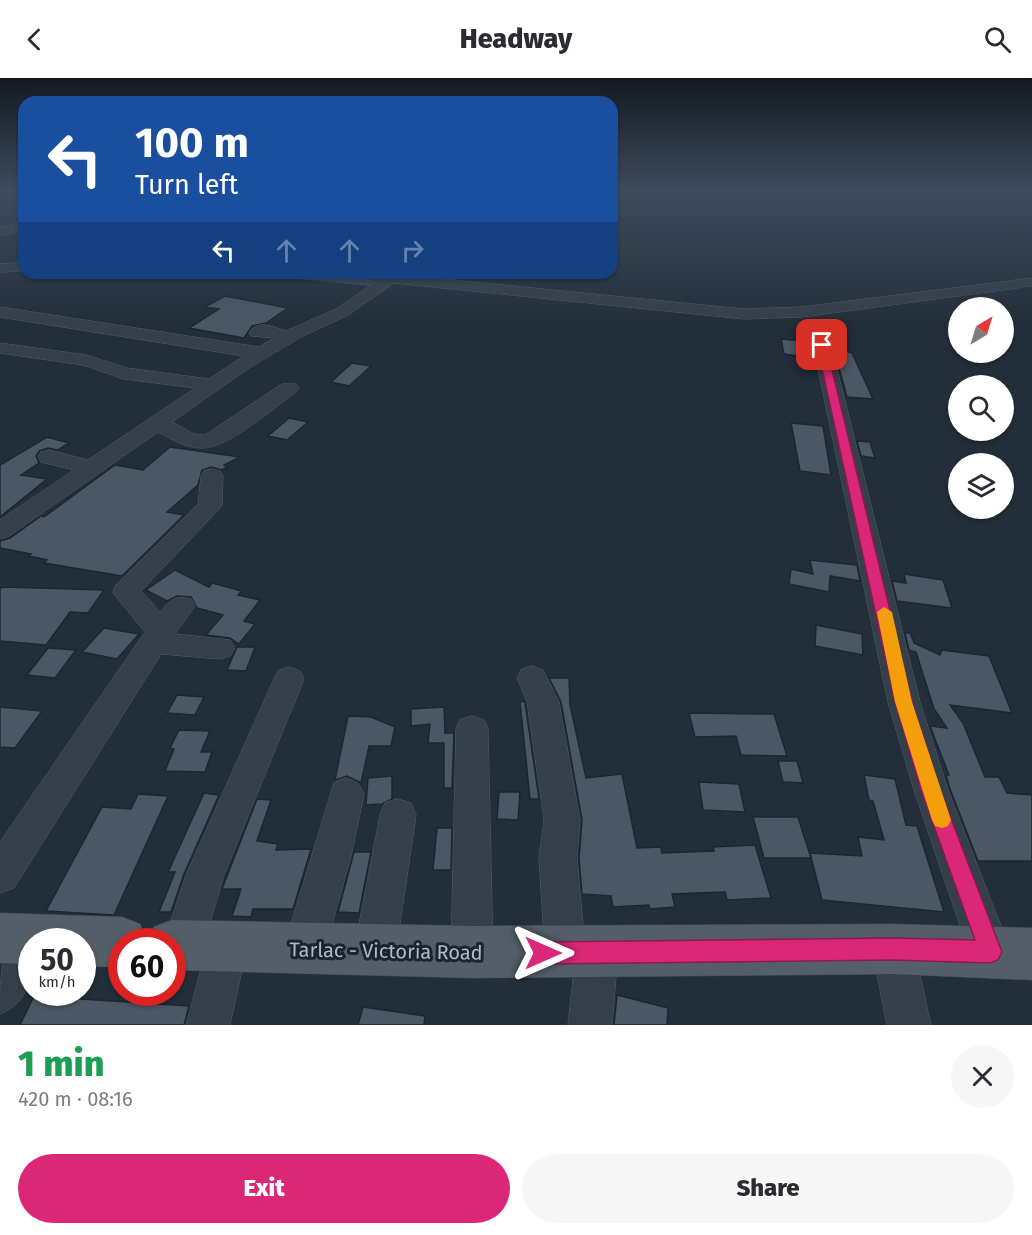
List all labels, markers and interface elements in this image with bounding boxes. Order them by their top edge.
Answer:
icon: back [18,23,51,56]
text: Headway [460,23,572,55]
icon: search [981,23,1014,56]
text: 100 m [135,118,249,168]
icon: left [36,120,114,198]
text: Turn left [135,169,238,201]
icon: left [207,234,240,267]
icon: ahead [270,234,303,267]
icon: ahead [333,234,366,267]
icon: right [396,234,429,267]
north arrow [948,297,1014,363]
map controls [948,297,1014,519]
pin [796,319,847,370]
icon: arrive [805,328,838,361]
button: search [948,375,1014,441]
button: layers [948,453,1014,519]
position arrow [511,921,575,985]
speed limit sign: 60 [108,928,186,1006]
street label: Tarlac - Victoria Road [289,937,483,965]
text: 50 [40,942,74,978]
text: km/h [38,973,76,991]
text: 1 min [18,1042,104,1086]
button: close [951,1045,1014,1108]
text: 420 m · 08:16 [18,1087,133,1111]
button: Exit [18,1154,510,1223]
button: Share [522,1154,1014,1223]

